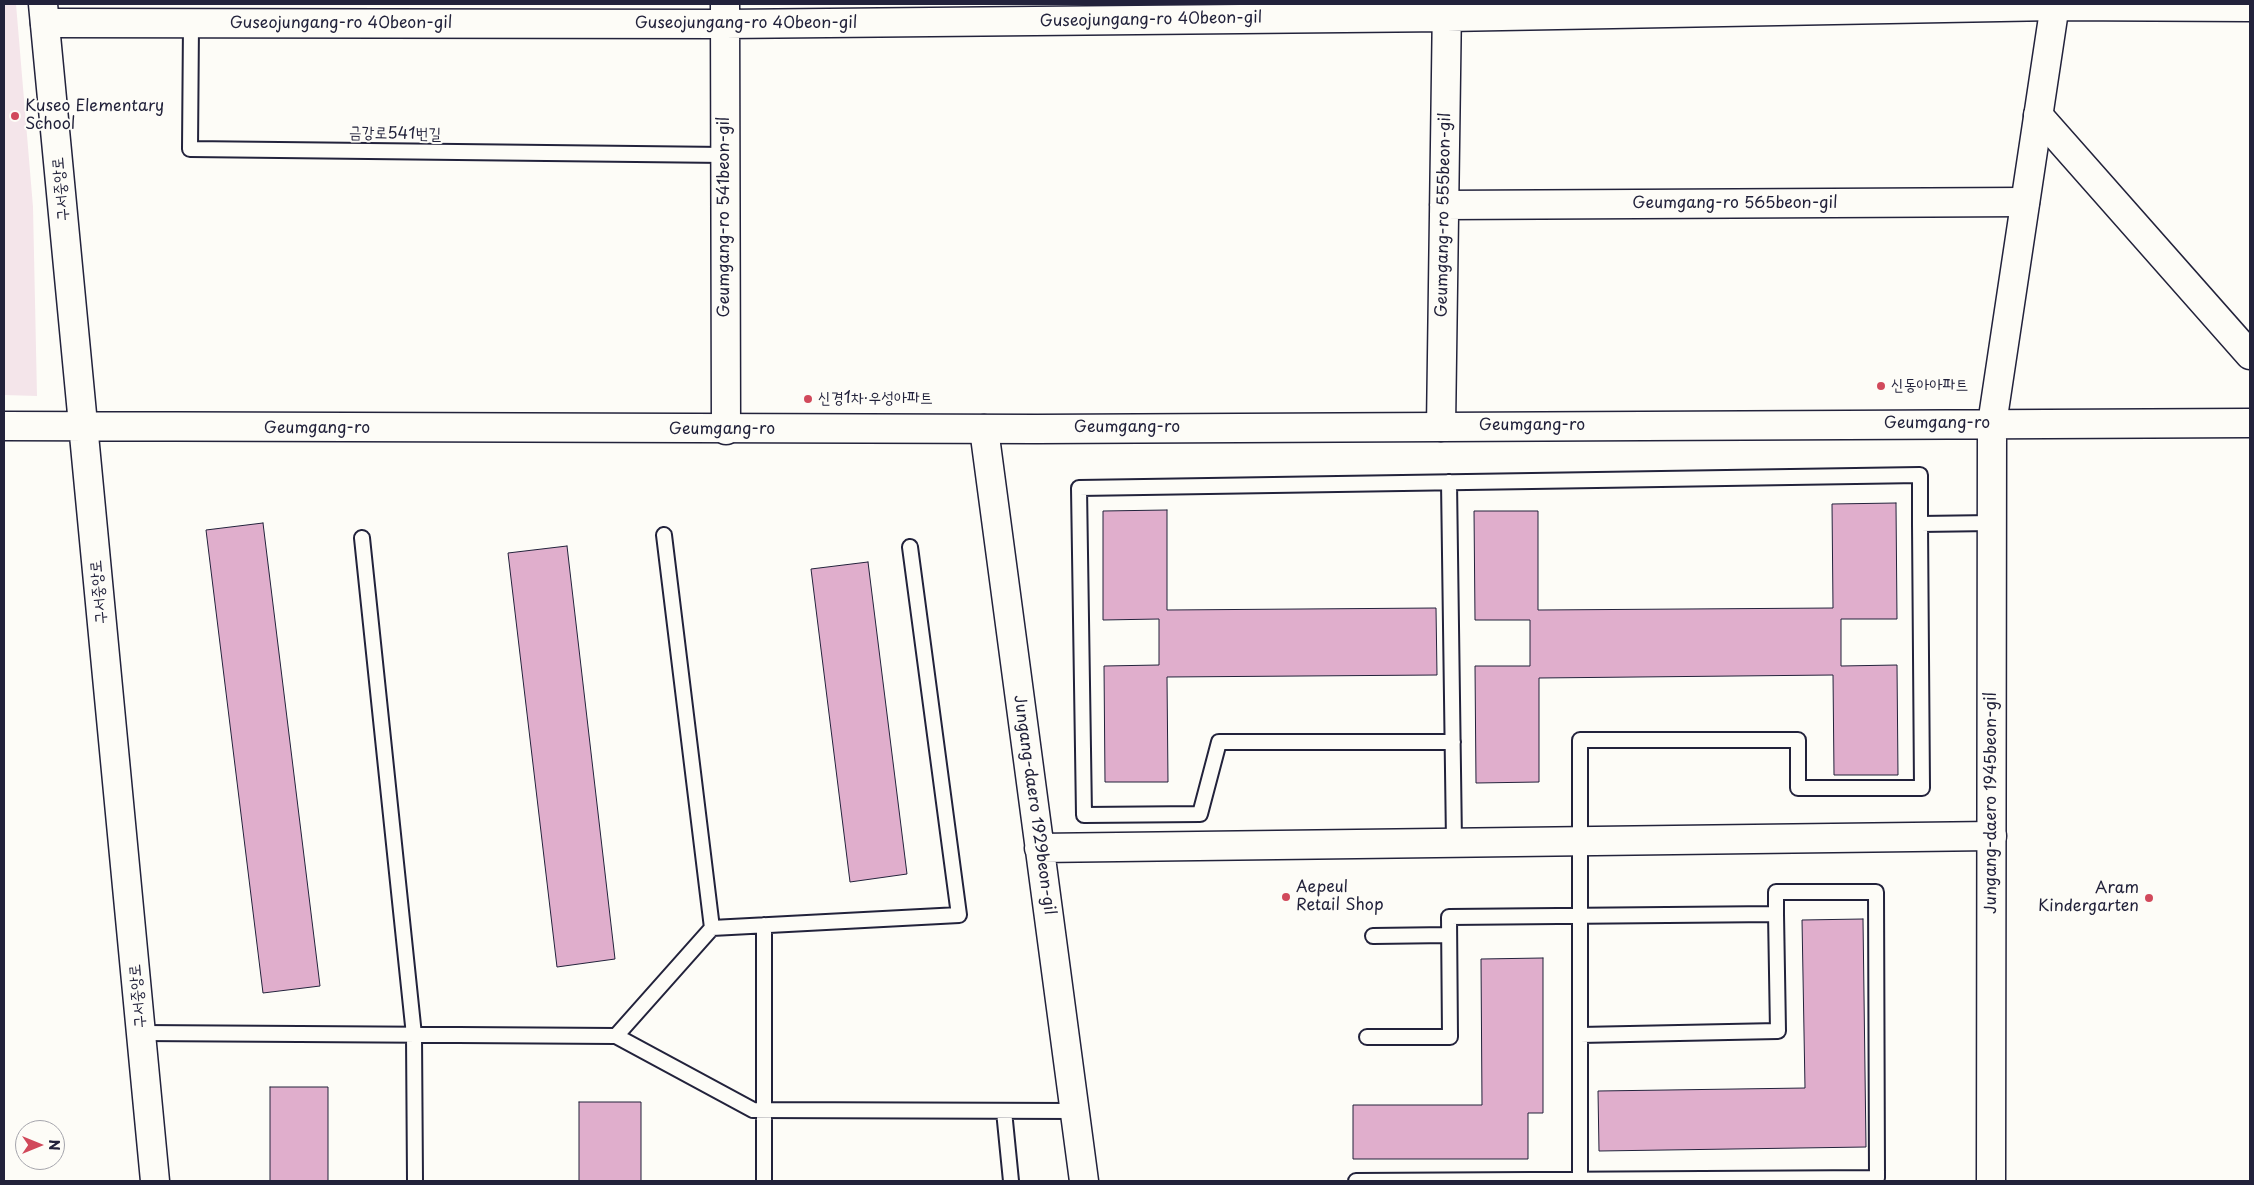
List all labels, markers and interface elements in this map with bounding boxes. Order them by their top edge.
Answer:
street label: Guseojungang-ro 40beon-gil [1040,8,1262,32]
street label: Guseojungang-ro 40beon-gil [230,14,452,34]
street label: Guseojungang-ro 40beon-gil [635,14,857,34]
place label: Kuseo Elementary School [25,97,164,135]
marker: Kuseo Elementary School [9,110,21,122]
street label: Geumgang-ro 555beon-gil [1433,112,1455,318]
street label: Geumgang-ro 541beon-gil [715,117,735,317]
street label: 금강로541번길 [349,124,441,144]
street label: 구서중앙로 [49,156,73,222]
street label: Geumgang-ro 565beon-gil [1632,194,1838,214]
place label: 신동아아파트 [1891,376,1968,396]
marker: 신동아아파트 [1875,380,1887,392]
place label: 신경1차·우성아파트 [818,389,933,409]
marker: 신경1차·우성아파트 [802,393,814,405]
street label: Geumgang-ro [1884,414,1990,434]
street label: Geumgang-ro [1479,416,1585,436]
street label: Geumgang-ro [1074,418,1180,438]
street label: Geumgang-ro [264,419,370,439]
street label: Geumgang-ro [669,420,775,440]
street label: 구서중앙로 [87,559,111,625]
street label: Jungang-daero 1945beon-gil [1982,692,2002,914]
street label: Jungang-daero 1929beon-gil [1009,694,1059,916]
place label: Aepeul Retail Shop [1296,878,1384,916]
place label: Aram Kindergarten [2038,879,2139,917]
marker: Aepeul Retail Shop [1280,891,1292,903]
marker: Aram Kindergarten [2143,892,2155,904]
street label: 구서중앙로 [126,963,150,1029]
north arrow [15,1120,65,1170]
text: N [44,1139,65,1151]

